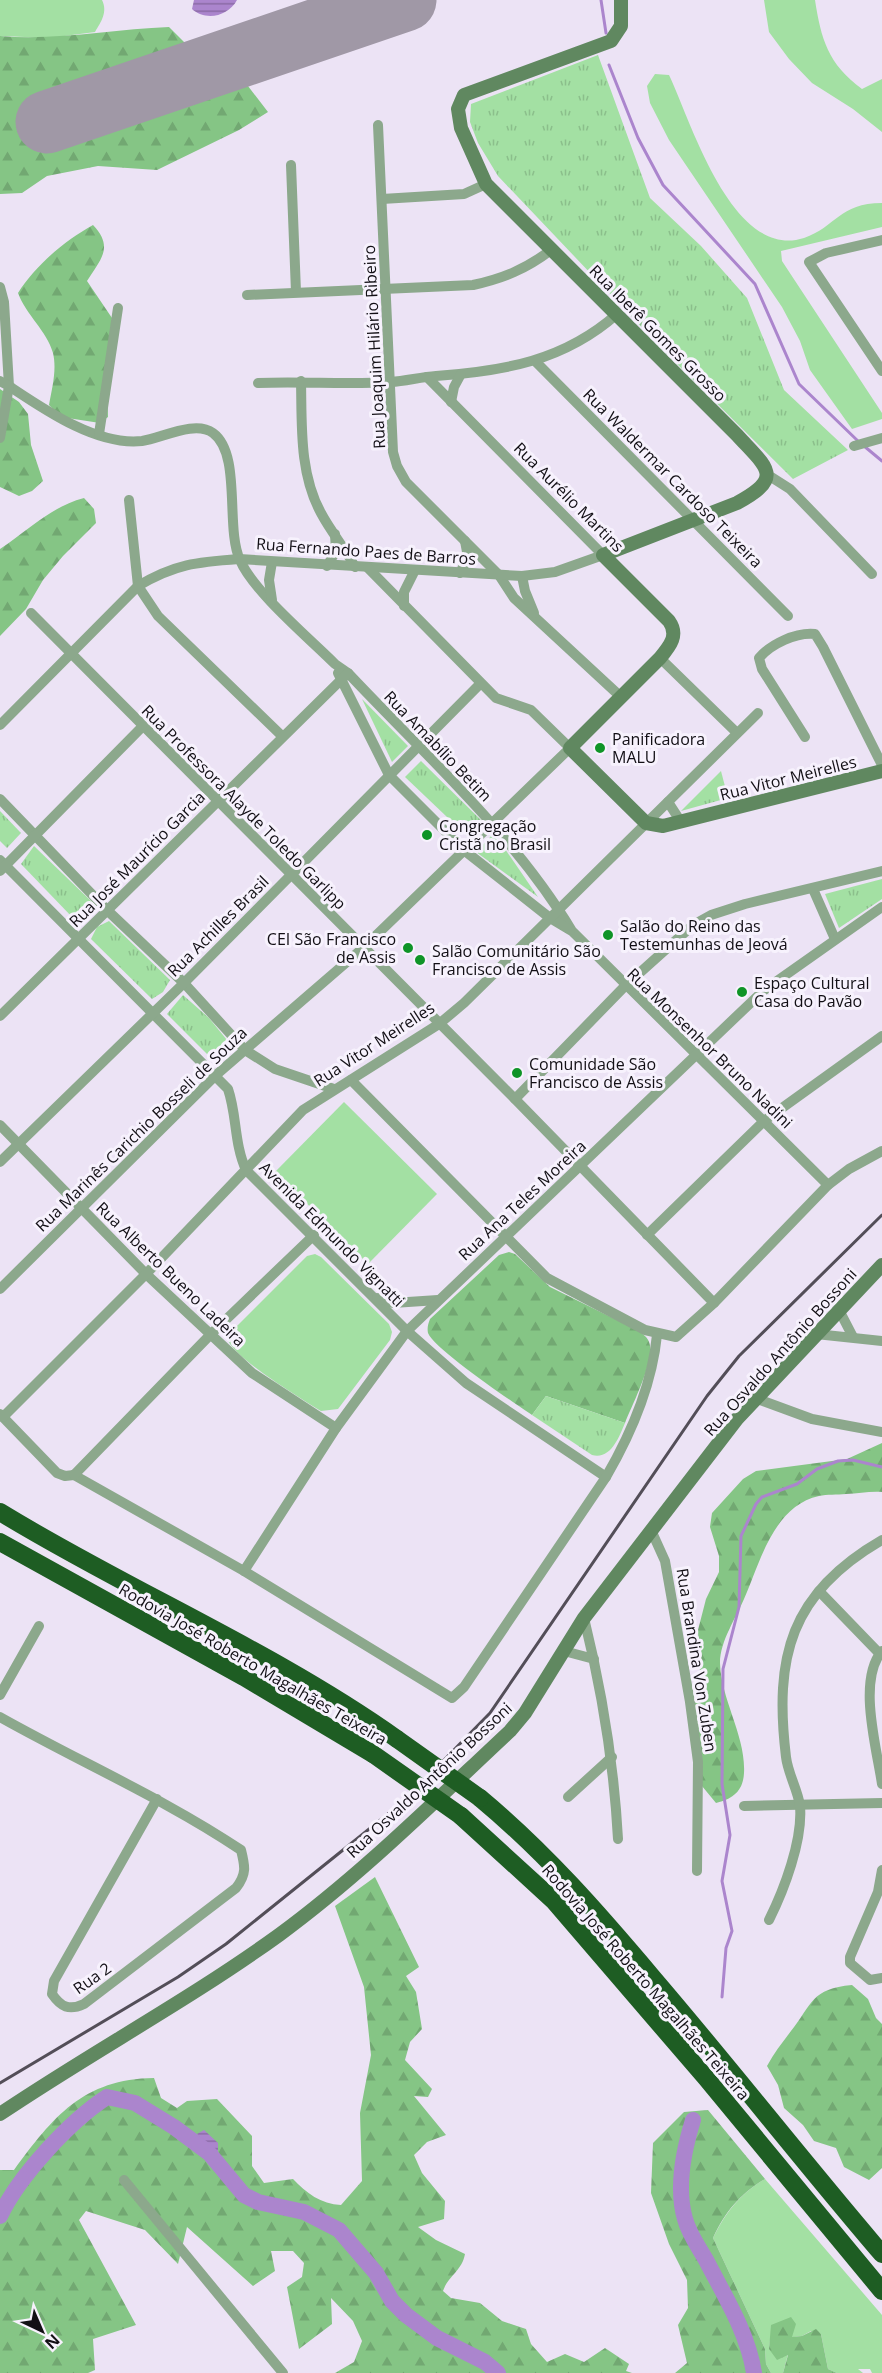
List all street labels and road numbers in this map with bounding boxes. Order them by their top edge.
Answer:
street label: Rua Joaquim Hilário Ribeiro [358,244,390,450]
street label: Rua Iberê Gomes Grosso [585,260,731,406]
street label: Rua Waldermar Cardoso Teixeira [579,384,767,572]
street label: Rua Aurélio Martins [509,437,629,557]
street label: Rua Fernando Paes de Barros [255,532,477,570]
street label: Rua Amabílio Betim [379,686,497,806]
street label: Rua Professora Alayde Toledo Garlipp [137,700,351,914]
street label: Rua Vitor Meirelles [717,750,859,806]
street label: Rua José Maurício Garcia [64,786,210,932]
street label: Rua Achilles Brasil [163,871,273,981]
street label: Rua Monsenhor Bruno Nadini [623,963,797,1133]
street label: Rua Vitor Meirelles [309,997,439,1091]
street label: Rua Marinês Carichio Bosseli de Souza [30,1022,252,1236]
street label: Rua Ana Teles Moreira [453,1135,591,1265]
street label: Avenida Edmundo Vignatti [255,1157,409,1311]
street label: Rua Alberto Bueno Ladeira [91,1197,251,1351]
street label: Rua Osvaldo Antônio Bossoni [699,1263,861,1441]
street label: Rua Brandina Von Zuben [672,1567,722,1753]
street label: Rodovia José Roberto Magalhães Teixeira [115,1578,391,1750]
street label: Rua Osvaldo Antônio Bossoni [341,1697,517,1863]
street label: Rodovia José Roberto Magalhães Teixeira [537,1859,755,2105]
street label: Rua 2 [69,1957,115,1999]

